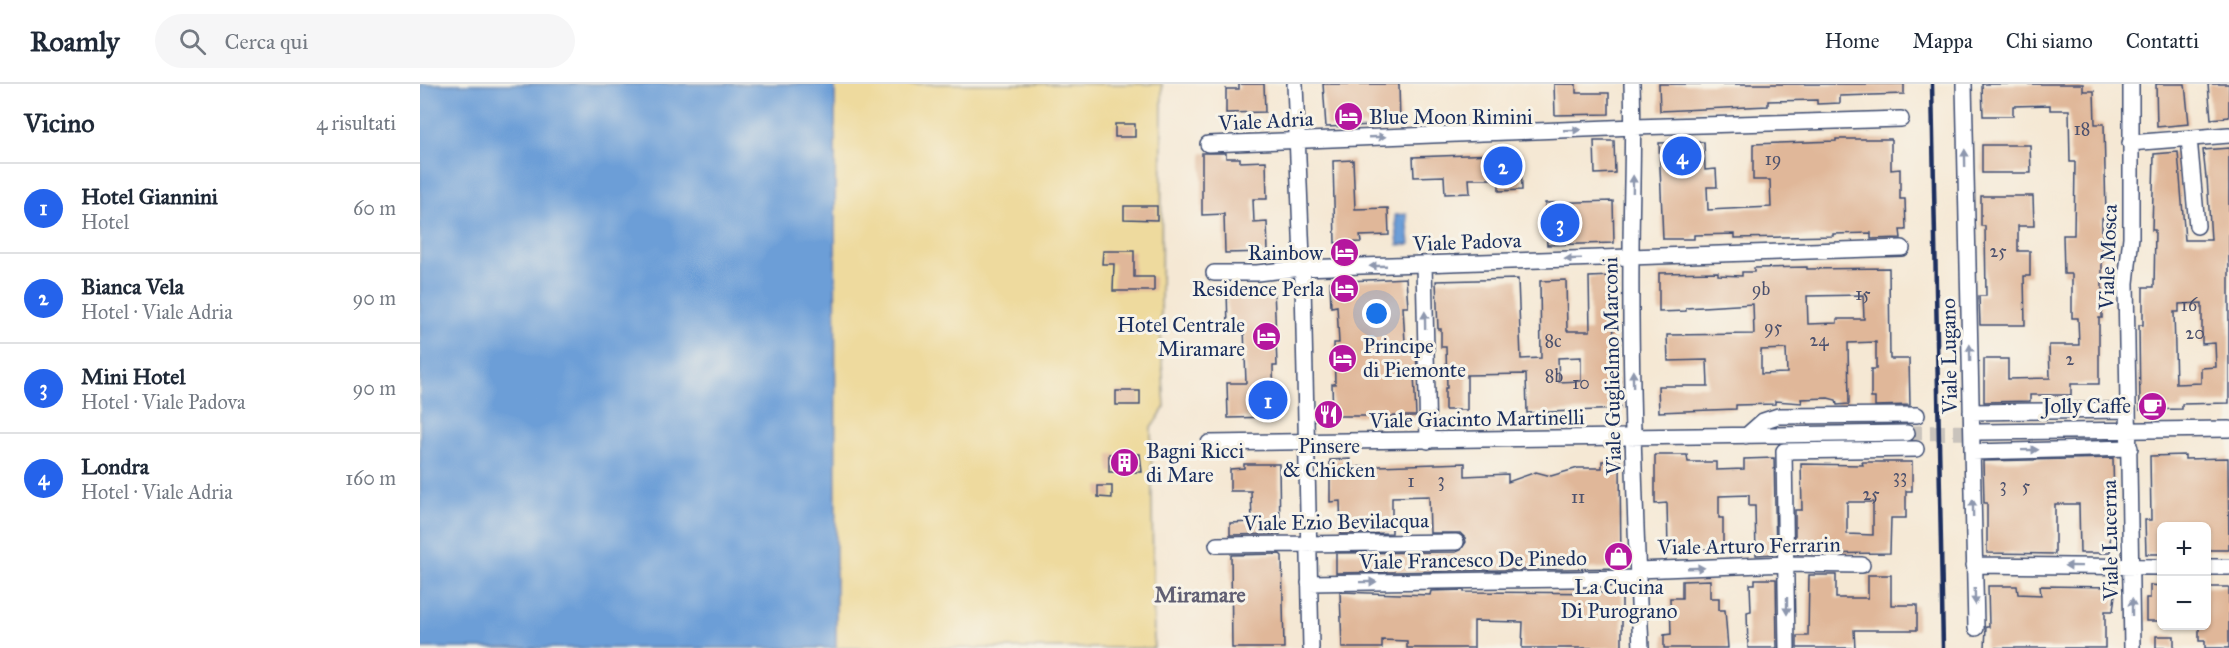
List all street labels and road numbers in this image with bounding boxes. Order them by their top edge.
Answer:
street label: Viale Adria [1217,106,1314,137]
street label: Viale Mosca [2093,204,2123,311]
street label: Viale Padova [1411,227,1522,257]
street label: Viale Guglielmo Marconi [1597,257,1627,476]
street label: Viale Lugano [1935,298,1963,415]
street label: Viale Giacinto Martinelli [1368,404,1585,434]
street label: Viale Lucerna [2096,479,2124,601]
street label: Viale Ezio Bevilacqua [1242,507,1429,537]
street label: Viale Arturo Ferrarin [1656,531,1841,561]
street label: Viale Francesco De Pinedo [1358,545,1587,575]

